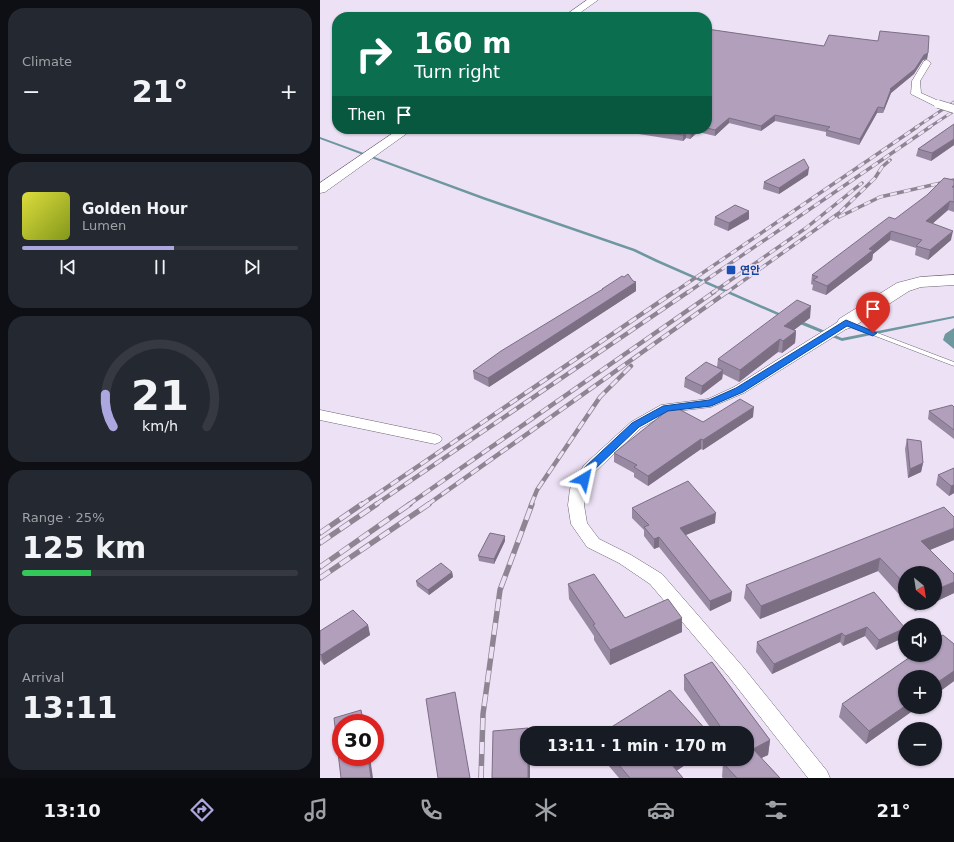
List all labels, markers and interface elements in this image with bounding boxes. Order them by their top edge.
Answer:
text: 160 m [414,27,511,60]
icon: right [348,28,400,80]
text: Climate [22,54,72,69]
text: Turn right [414,61,500,82]
text: 21° [132,74,188,109]
text: − [22,79,40,104]
text: + [280,79,298,104]
icon: arrive [393,104,415,126]
text: Then [348,106,385,124]
text: Golden Hour [82,200,188,218]
text: Lumen [82,218,126,233]
icon: previous [57,256,79,278]
icon: pause [149,256,171,278]
icon: next [241,256,263,278]
marker: 연안 [725,264,737,276]
place label: 연안 [740,264,760,277]
pin [856,292,890,333]
icon: arrive [862,298,884,320]
text: 21 [131,371,189,420]
text: km/h [142,418,178,434]
position arrow [563,458,605,500]
text: Range · 25% [22,510,105,525]
text: 125 km [22,530,146,565]
north arrow [898,566,942,610]
map controls [898,566,942,766]
button: sound [898,618,942,662]
text: Arrival [22,670,64,685]
button: + [898,670,942,714]
text: 13:11 [22,690,118,725]
speed limit sign: 30 [332,714,384,766]
button: − [898,722,942,766]
text: 13:11 · 1 min · 170 m [547,737,727,755]
icon: directions [188,796,216,824]
icon: music [302,796,330,824]
icon: phone [417,796,445,824]
icon: climate [532,796,560,824]
icon: car [647,796,675,824]
icon: filters [762,796,790,824]
text: 13:10 [43,800,101,821]
text: 21° [877,800,911,821]

